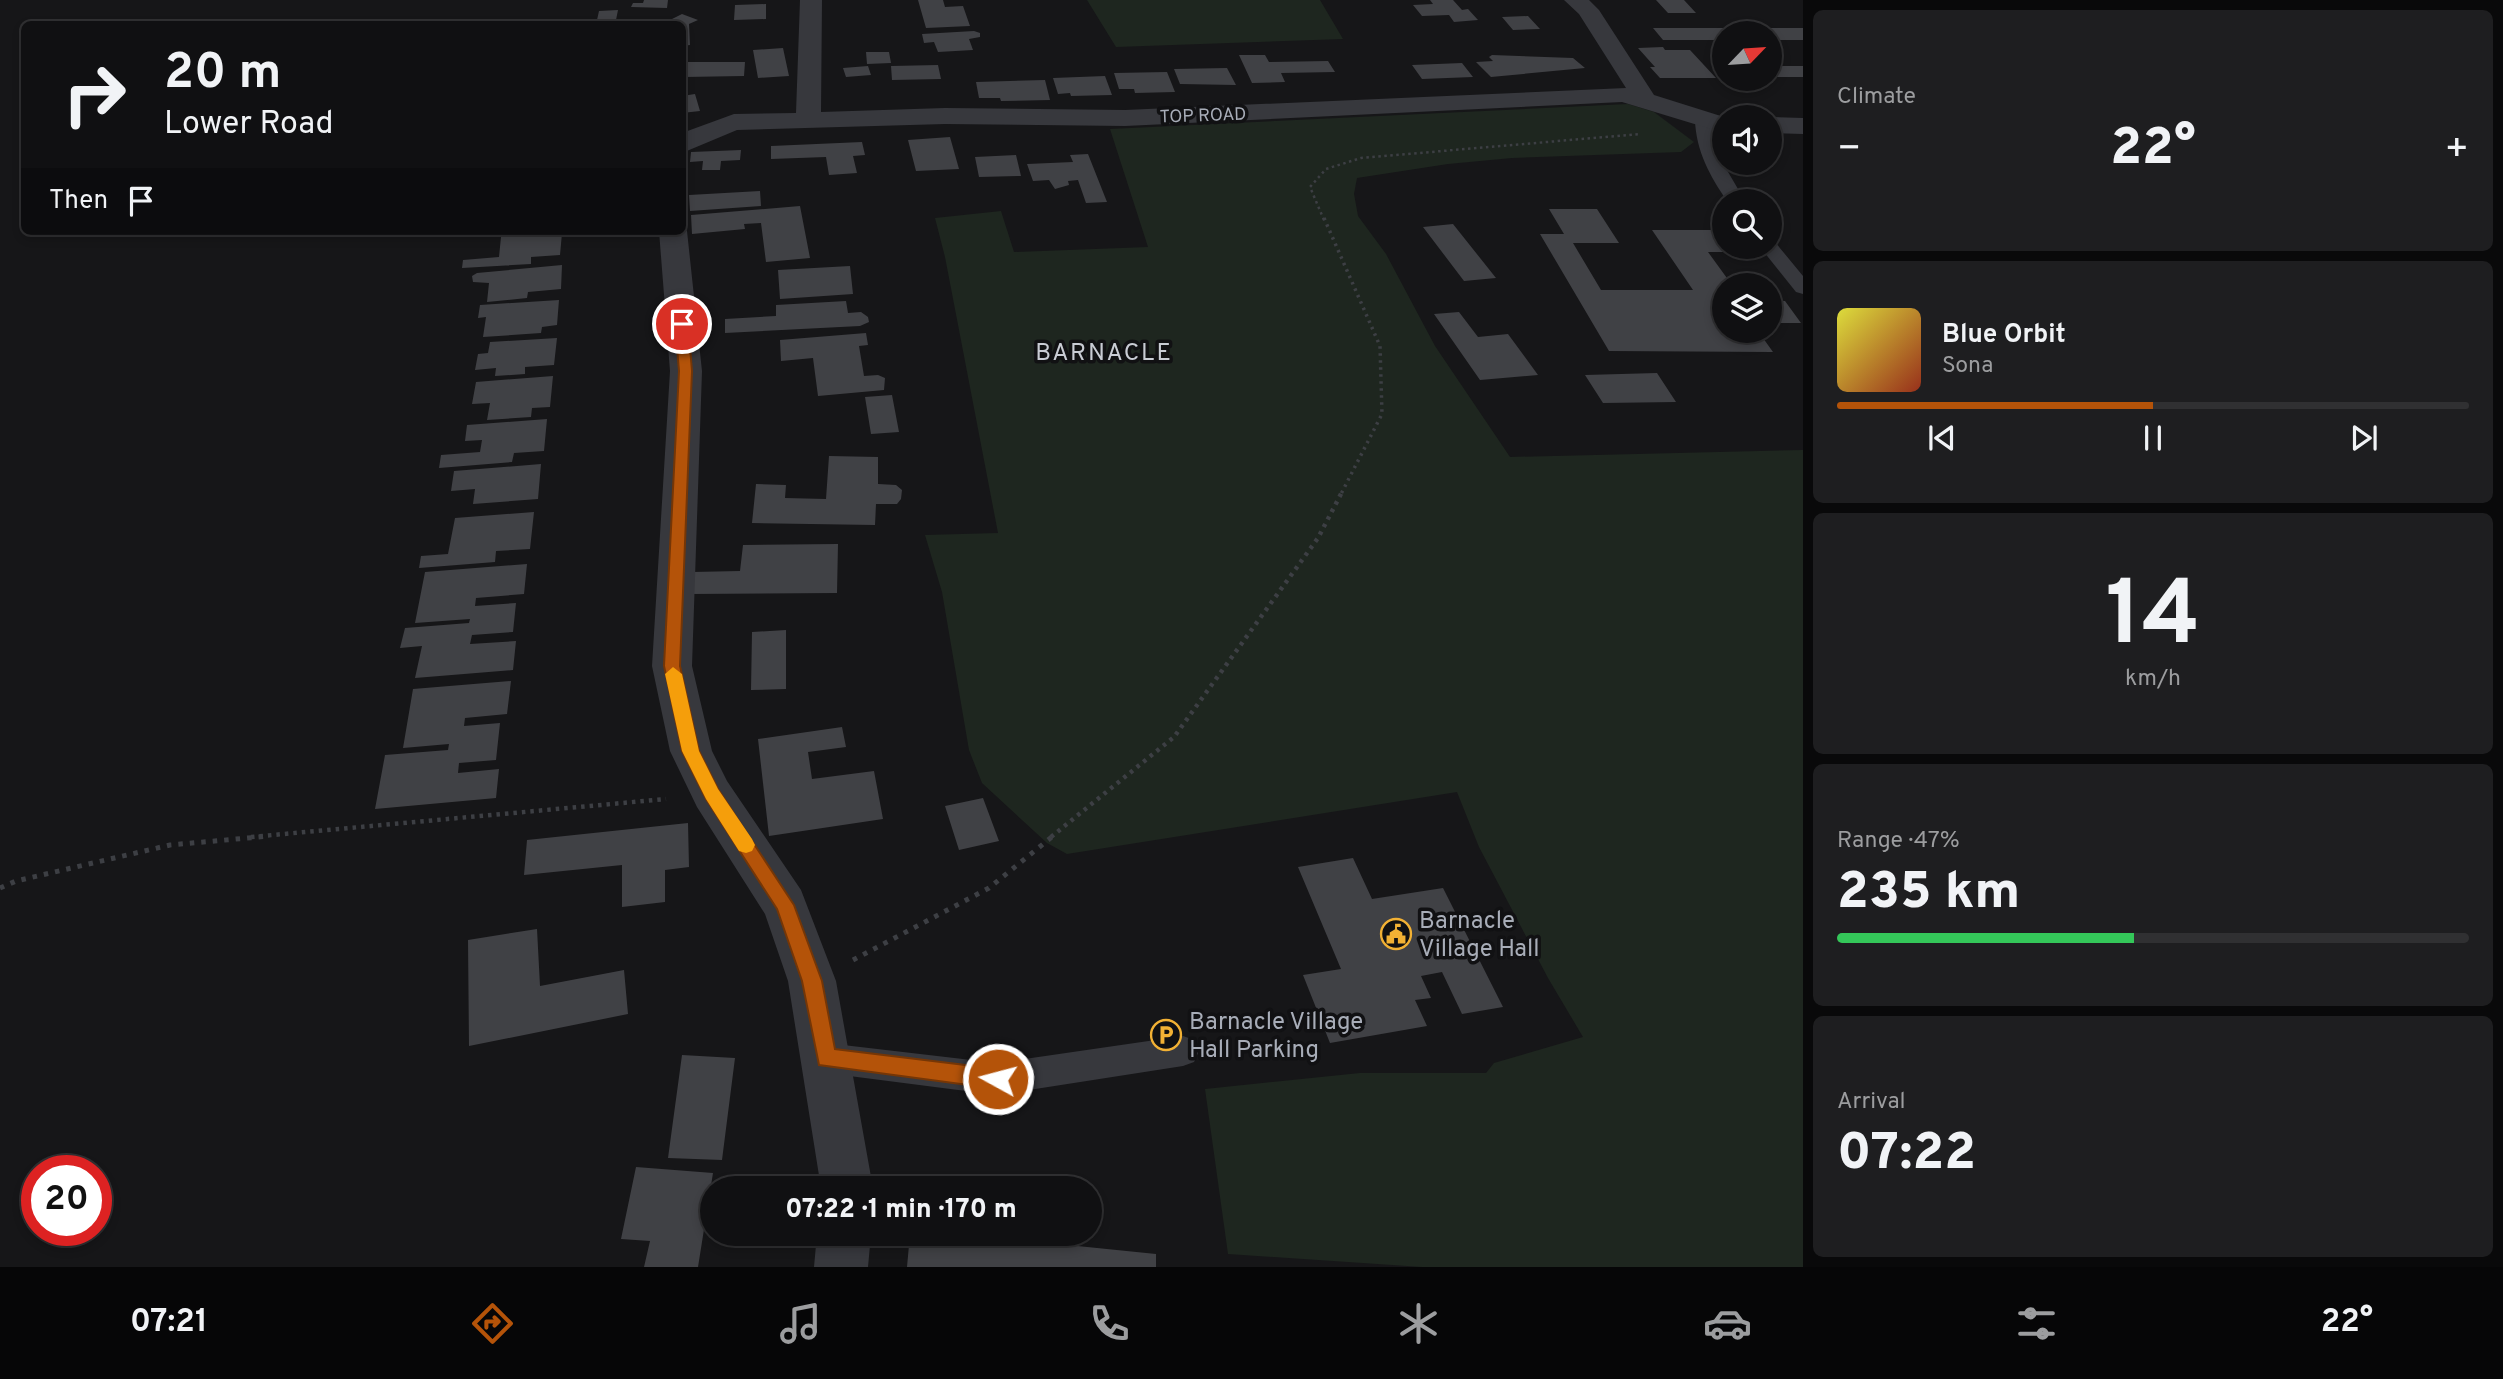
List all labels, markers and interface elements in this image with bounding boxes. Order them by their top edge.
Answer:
north arrow [1712,21,1782,91]
map controls [1712,21,1782,343]
text: 20 m [164,44,281,106]
icon: right [49,49,140,140]
text: Climate [1837,83,1916,112]
street label: TOP ROAD [1159,103,1247,130]
text: Lower Road [164,105,334,145]
button: sound [1712,105,1782,175]
text: 22° [2110,117,2196,183]
text: − [1837,126,1862,175]
text: + [2444,126,2469,175]
icon: arrive [122,182,160,220]
text: Then [49,185,108,218]
button: search [1712,189,1782,259]
button: layers [1712,273,1782,343]
pin [652,294,712,354]
icon: arrive [663,305,701,343]
text: Blue Orbit [1942,319,2066,352]
district label: BARNACLE [1035,339,1173,369]
text: Sona [1942,352,1993,381]
icon: previous [1923,419,1961,457]
icon: pause [2134,419,2172,457]
icon: next [2345,419,2383,457]
text: 14 [2106,562,2200,677]
text: km/h [2125,665,2181,694]
text: Range · 47% [1837,827,1960,856]
text: 235 km [1837,861,2020,927]
place label: Barnacle Village Hall [1419,907,1540,965]
public building icon: Barnacle Village Hall [1379,917,1413,951]
place label: Barnacle Village Hall Parking [1189,1008,1363,1066]
parking icon: Barnacle Village Hall Parking [1149,1018,1183,1052]
position arrow [961,1042,1035,1116]
text: Arrival [1837,1088,1906,1117]
text: 07:22 [1837,1122,1976,1188]
speed limit sign: 20 [21,1155,112,1246]
text: 07:22 · 1 min · 170 m [785,1194,1017,1227]
icon: directions [468,1299,517,1348]
icon: music [776,1299,825,1348]
icon: phone [1085,1299,1134,1348]
icon: climate [1394,1299,1443,1348]
icon: car [1703,1299,1752,1348]
icon: filters [2012,1299,2061,1348]
text: 07:21 [130,1303,208,1343]
text: 22° [2321,1303,2373,1343]

